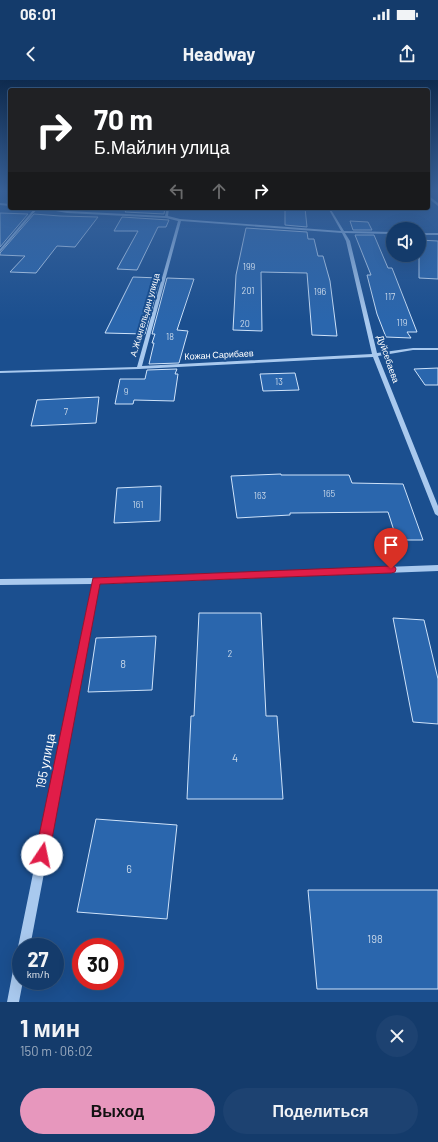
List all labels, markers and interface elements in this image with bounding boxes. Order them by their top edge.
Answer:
text: 06:01 [20,5,56,23]
icon: back [20,43,42,65]
text: Headway [183,43,255,65]
icon: share [396,43,418,65]
text: 70 m [94,102,153,136]
icon: right [28,104,80,156]
text: Б.Майлин улица [94,136,230,158]
icon: left [166,180,188,202]
icon: ahead [208,180,230,202]
icon: right [250,180,272,202]
map controls [386,222,426,262]
button: sound [386,222,426,262]
house number: 199 [243,261,256,272]
street label: А.Жангельдин улица [127,272,162,358]
house number: 201 [242,285,254,296]
house number: 196 [314,286,327,297]
house number: 117 [385,291,396,302]
house number: 119 [396,317,408,328]
house number: 20 [240,318,250,329]
house number: 18 [166,331,174,342]
street label: Дуйсебаева [375,333,402,384]
street label: Кожан Сарибаев [184,347,254,362]
house number: 13 [275,376,283,387]
house number: 9 [124,386,129,397]
house number: 7 [64,406,69,417]
house number: 165 [323,488,336,499]
house number: 163 [254,490,267,501]
house number: 161 [133,499,143,510]
pin [374,528,408,569]
icon: arrive [380,534,402,556]
house number: 2 [228,648,233,659]
house number: 8 [120,657,126,670]
street label: 195 улица [32,731,58,790]
house number: 4 [232,751,238,764]
position arrow [21,834,63,876]
house number: 6 [126,862,132,875]
house number: 198 [367,932,383,945]
speed limit sign: 30 [72,938,124,990]
text: 27 [27,947,49,971]
text: km/h [27,968,49,980]
text: 1 мин [20,1013,80,1042]
button: close [376,1015,418,1057]
text: 150 m · 06:02 [20,1043,93,1059]
button: Выход [20,1088,215,1134]
button: Поделиться [223,1088,418,1134]

